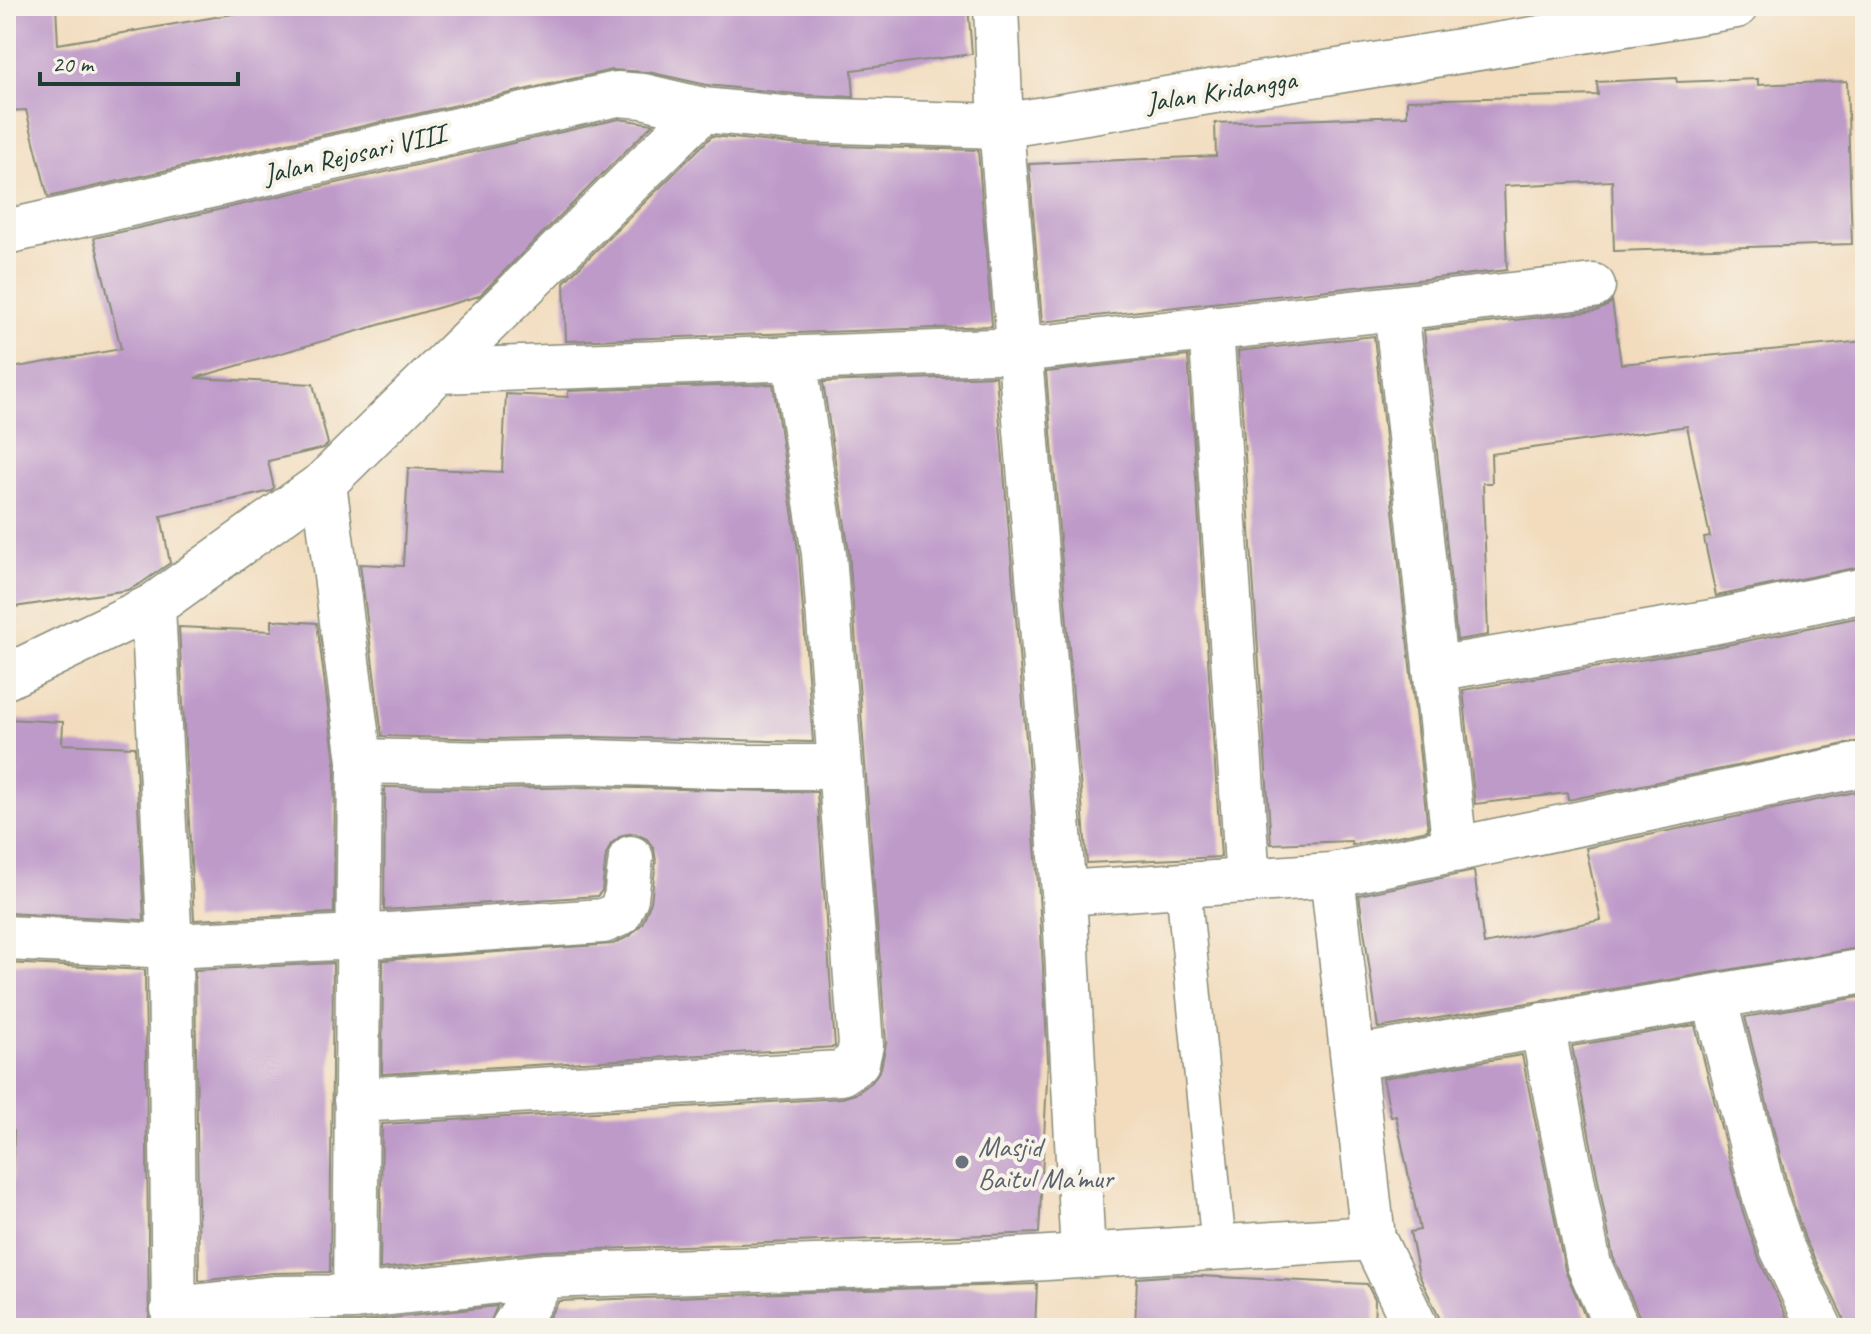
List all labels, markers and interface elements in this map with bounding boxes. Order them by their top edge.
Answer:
scale bar [40,36,238,86]
text: 20 m [52,49,95,79]
street label: Jalan Kridangga [1142,61,1300,120]
street label: Jalan Rejosari VIII [258,114,454,192]
place label: Masjid Baitul Ma'mur [978,1129,1115,1196]
marker: Masjid Baitul Ma'mur [953,1153,971,1171]

